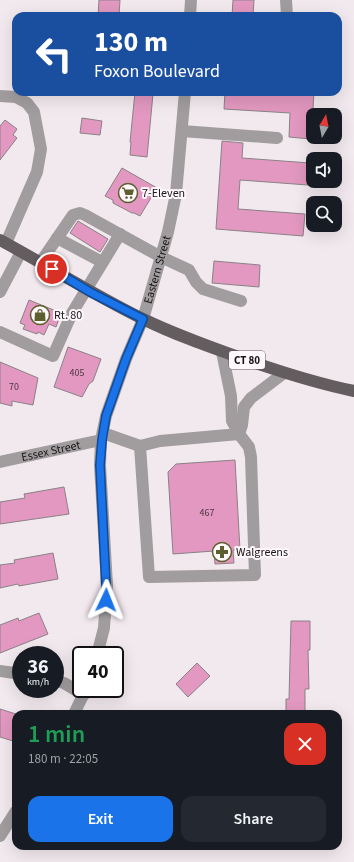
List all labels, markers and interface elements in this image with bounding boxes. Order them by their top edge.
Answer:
text: 130 m [94,22,168,62]
icon: left [28,28,80,80]
text: Foxon Boulevard [94,59,220,84]
north arrow [306,108,342,144]
map controls [306,108,342,232]
button: sound [306,152,342,188]
supermarket icon: 7-Eleven [117,182,139,204]
place label: 7-Eleven [142,185,185,202]
button: search [306,196,342,232]
street label: Eastern Street [140,234,176,306]
pin [35,252,69,286]
icon: arrive [41,258,63,280]
shop icon: Rt. 80 [29,304,51,326]
place label: Rt. 80 [54,307,82,324]
road number: CT 80 [229,351,265,369]
house number: 405 [70,366,84,380]
house number: 70 [9,380,19,394]
street label: Essex Street [20,437,82,466]
house number: 467 [200,506,214,520]
pharmacy icon: Walgreens [211,541,233,563]
place label: Walgreens [236,544,288,561]
position arrow [85,579,127,621]
speed limit sign: 40 [72,646,124,698]
text: 36 [27,653,49,681]
text: km/h [27,675,49,689]
text: 1 min [28,717,85,752]
button: close [284,723,326,765]
text: 180 m · 22:05 [28,750,98,768]
button: Exit [28,796,173,842]
button: Share [181,796,326,842]

